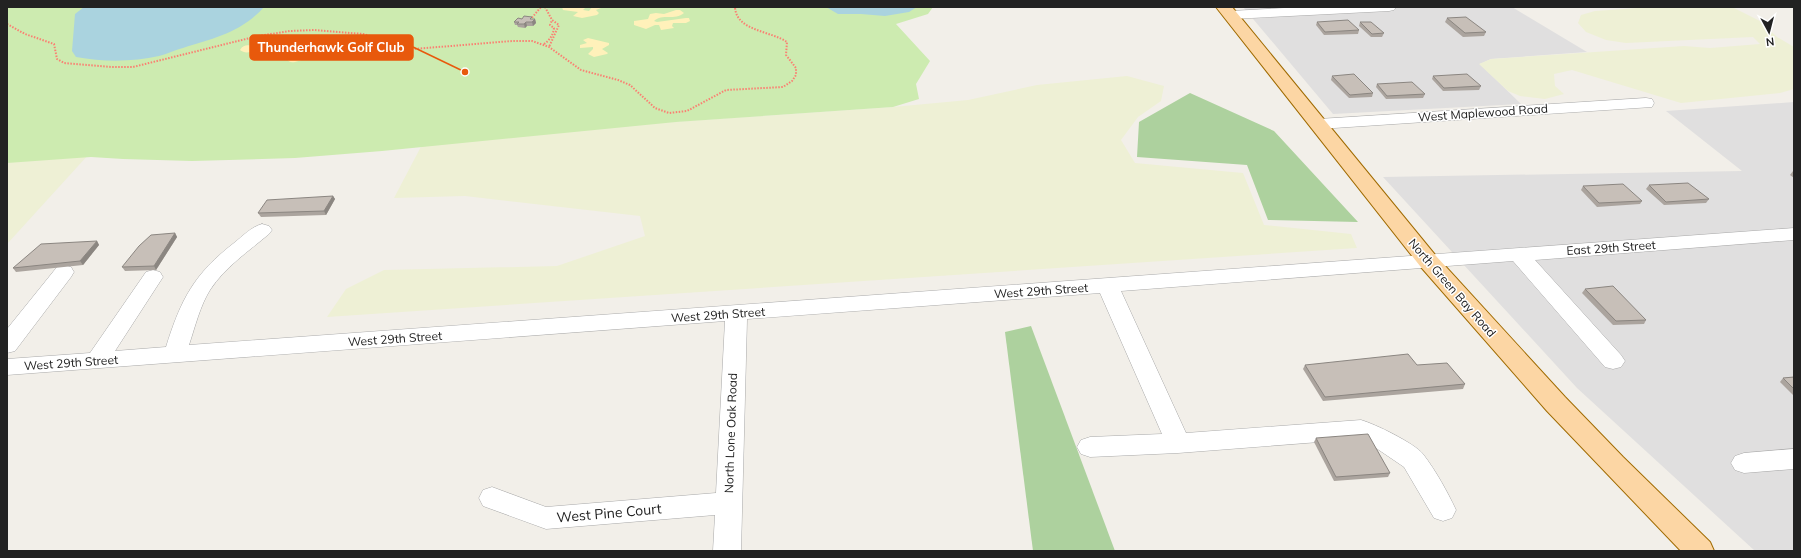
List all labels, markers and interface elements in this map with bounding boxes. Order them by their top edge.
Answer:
north arrow [1749,12,1789,52]
text: N [1765,34,1775,49]
callout: Thunderhawk Golf Club [250,35,413,60]
text: Thunderhawk Golf Club [258,39,404,55]
street label: West Maplewood Road [1417,100,1548,125]
street label: North Green Bay Road [1406,235,1499,340]
street label: East 29th Street [1566,237,1656,258]
street label: West 29th Street [993,280,1089,301]
street label: West 29th Street [670,304,766,325]
street label: West 29th Street [347,328,443,349]
street label: West 29th Street [23,352,119,373]
street label: North Lone Oak Road [721,373,740,493]
street label: West Pine Court [556,499,662,527]

